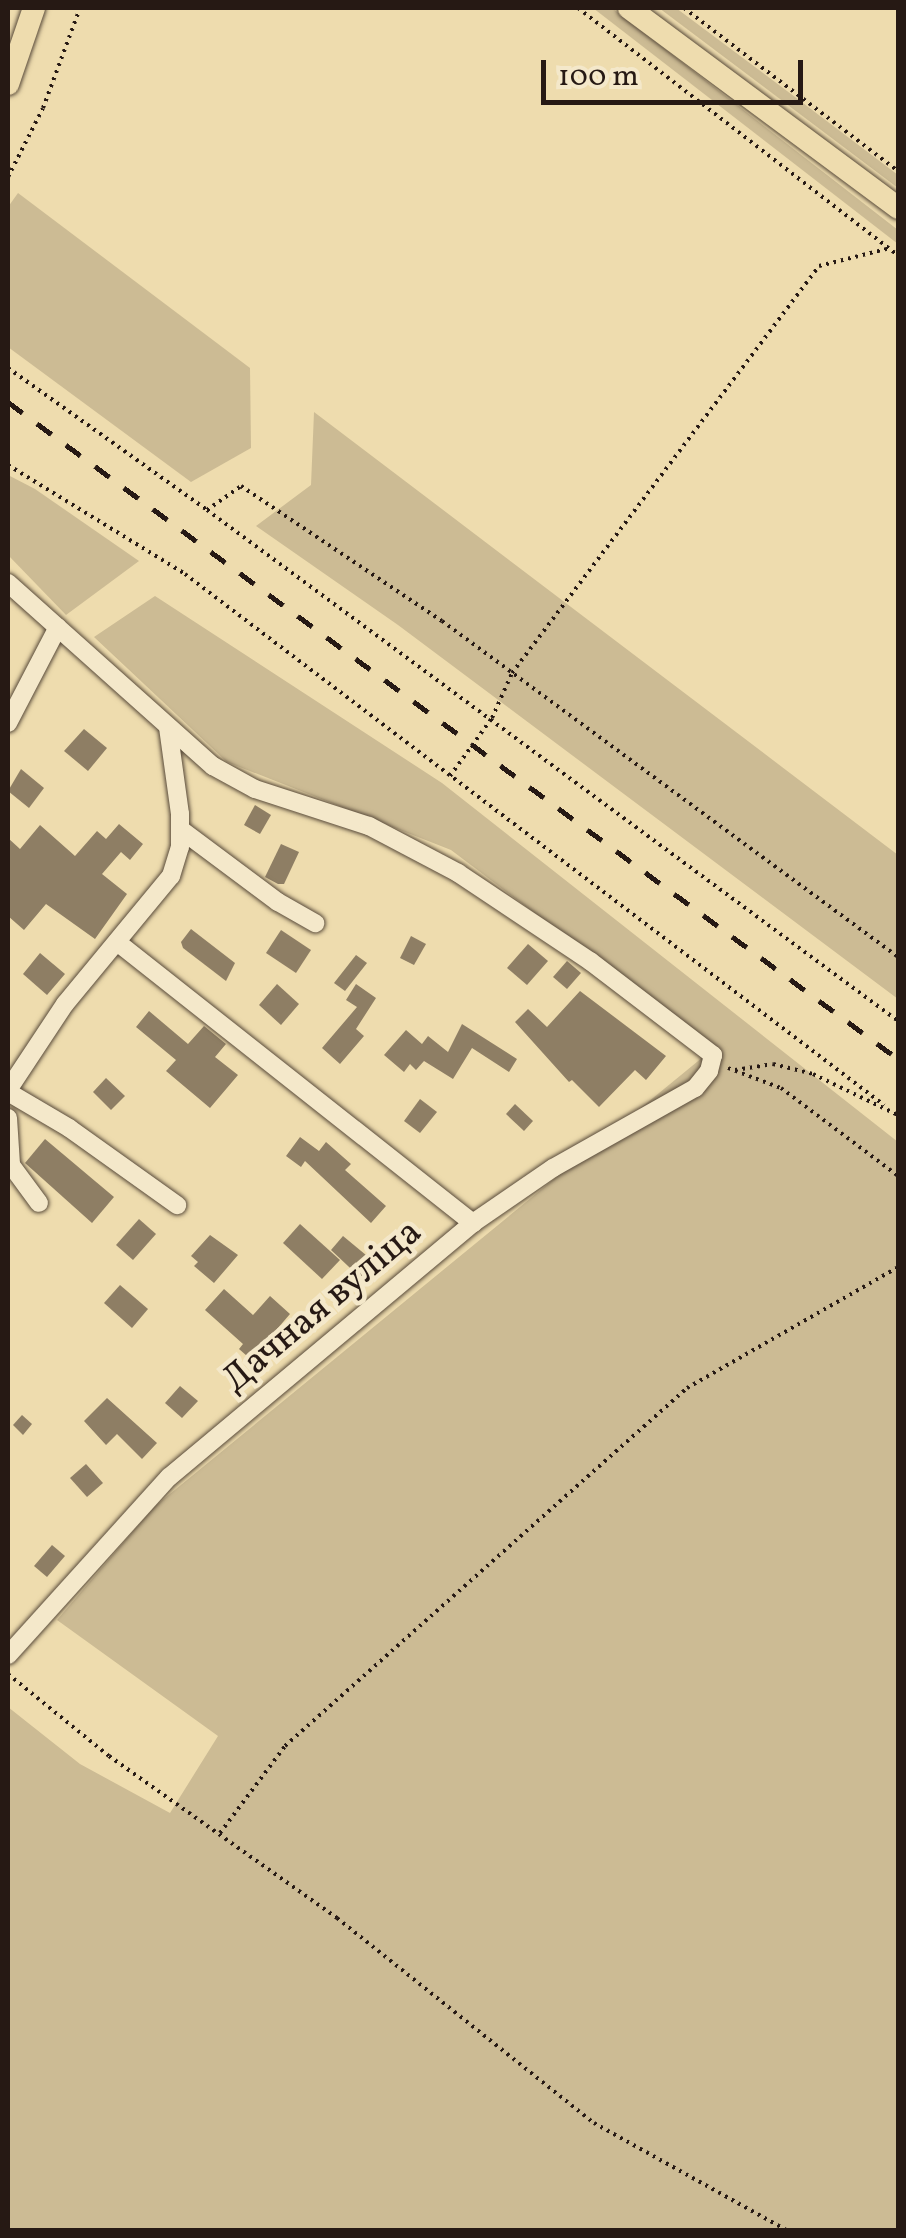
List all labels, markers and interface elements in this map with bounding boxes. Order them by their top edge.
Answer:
scale bar [546,40,808,102]
text: 100 m [558,56,639,98]
street label: Дачная вуліца [214,1210,432,1404]

